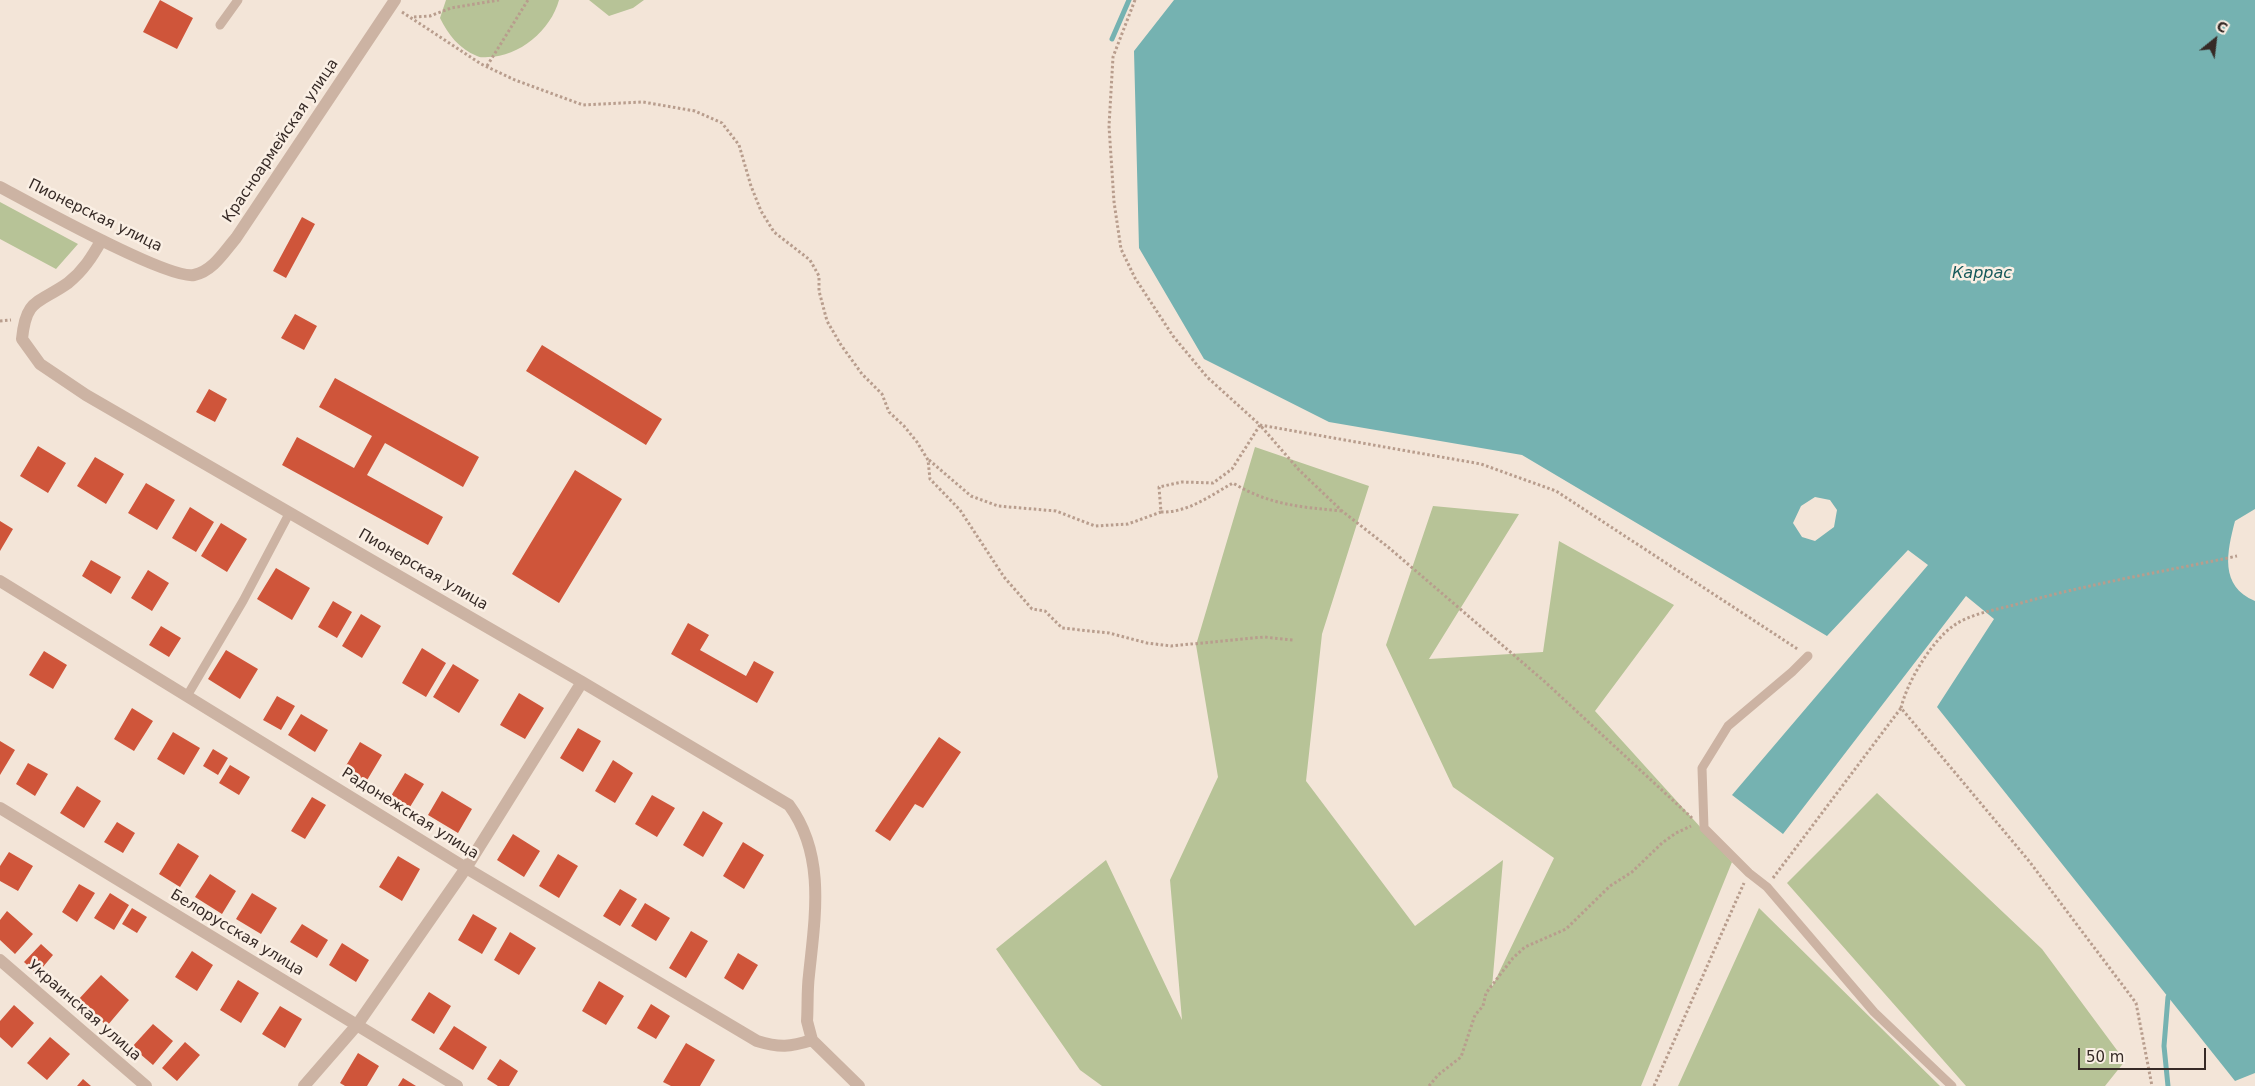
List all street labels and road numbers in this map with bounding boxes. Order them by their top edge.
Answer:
street label: Красноармейская улица [219,56,343,226]
street label: Пионерская улица [25,176,165,256]
street label: Пионерская улица [355,526,491,614]
street label: Радонежская улица [338,764,482,864]
street label: Белорусская улица [167,886,307,980]
street label: Украинская улица [24,957,144,1065]

